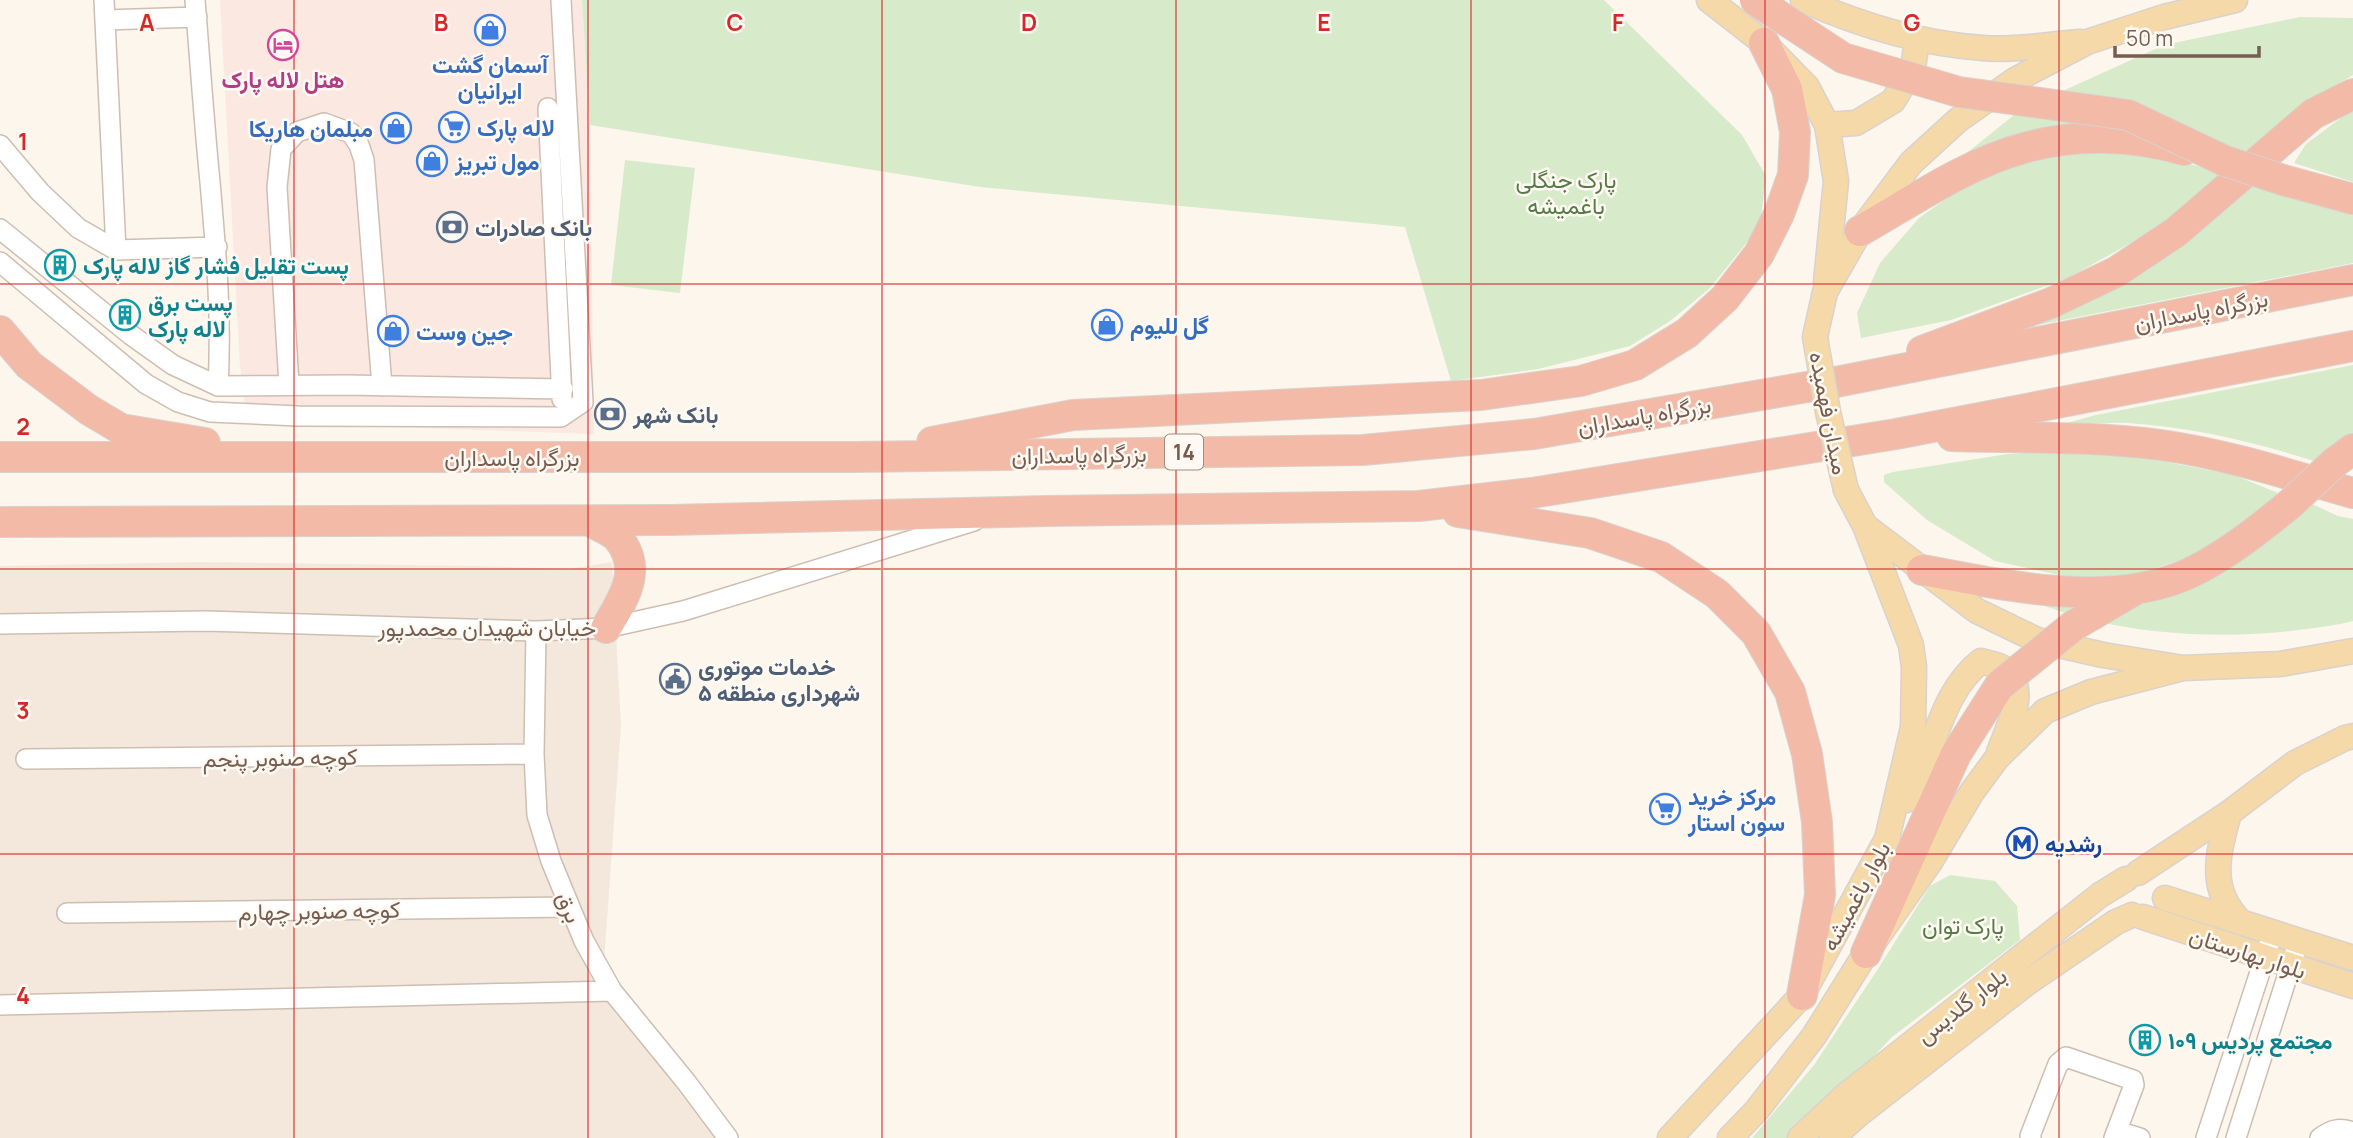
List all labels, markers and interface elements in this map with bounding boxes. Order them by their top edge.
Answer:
text: A [139,6,155,38]
text: B [434,6,448,38]
text: C [727,6,744,38]
text: D [1021,6,1037,38]
text: E [1317,6,1331,38]
text: F [1612,6,1624,38]
text: G [1904,6,1921,38]
shop icon: آسمان گشت ایرانیان [473,13,507,47]
scale bar [2115,14,2258,58]
text: 50 m [2126,24,2173,52]
hotel icon: هتل لاله پارک [266,28,300,62]
place label: آسمان گشت ایرانیان [432,48,550,106]
place label: هتل لاله پارک [221,63,345,96]
supermarket icon: لاله پارک [437,110,471,144]
shop icon: مبلمان هاریکا [379,111,413,145]
place label: لاله پارک [477,111,555,144]
place label: مبلمان هاریکا [249,112,373,144]
text: 1 [18,125,28,157]
shop icon: مول تبریز [415,144,449,178]
place label: مول تبریز [454,145,539,177]
park label: پارک جنگلی باغمیشه [1516,163,1616,221]
bank icon: بانک صادرات [435,210,469,244]
place label: بانک صادرات [475,211,592,243]
building icon: پست تقلیل فشار گاز لاله پارک [43,248,77,282]
place label: پست تقلیل فشار گاز لاله پارک [83,249,349,282]
street label: بزرگراه پاسداران [2132,281,2271,340]
place label: پست برق لاله پارک [148,286,233,345]
building icon: پست برق لاله پارک [108,298,142,332]
shop icon: گل للیوم [1090,308,1124,342]
place label: گل للیوم [1130,309,1209,341]
shop icon: جین وست [376,314,410,348]
place label: جین وست [416,315,513,347]
street label: میدان فهمیده [1802,349,1858,477]
street label: بزرگراه پاسداران [1575,387,1714,443]
bank icon: بانک شهر [593,397,627,431]
place label: بانک شهر [632,398,719,430]
text: 2 [16,410,30,442]
road number: 14 [1165,434,1203,470]
street label: بزرگراه پاسداران [1011,437,1147,472]
street label: بزرگراه پاسداران [444,441,580,474]
street label: خیابان شهیدان محمدپور [377,611,596,644]
place label: خدمات موتوری شهرداری منطقه ۵ [698,650,860,708]
public building icon: خدمات موتوری شهرداری منطقه ۵ [658,662,692,696]
text: 3 [16,694,30,726]
street label: کوچه صنوبر پنجم [202,740,358,775]
place label: مرکز خرید سون استار [1687,780,1785,838]
supermarket icon: مرکز خرید سون استار [1648,792,1682,826]
metro station icon: رشدیه [2005,826,2039,860]
place label: رشدیه [2045,827,2102,859]
street label: بلوار باغمیشه [1813,836,1897,956]
street label: برق [549,887,591,927]
street label: کوچه صنوبر چهارم [237,893,401,928]
park label: پارک توان [1922,909,2004,942]
street label: بلوار بهارستان [2186,918,2310,986]
street label: بلوار گلدیس [1909,959,2013,1051]
text: 4 [16,979,30,1011]
building icon: مجتمع پردیس ۱۰۹ [2128,1023,2162,1057]
place label: مجتمع پردیس ۱۰۹ [2168,1024,2333,1057]

